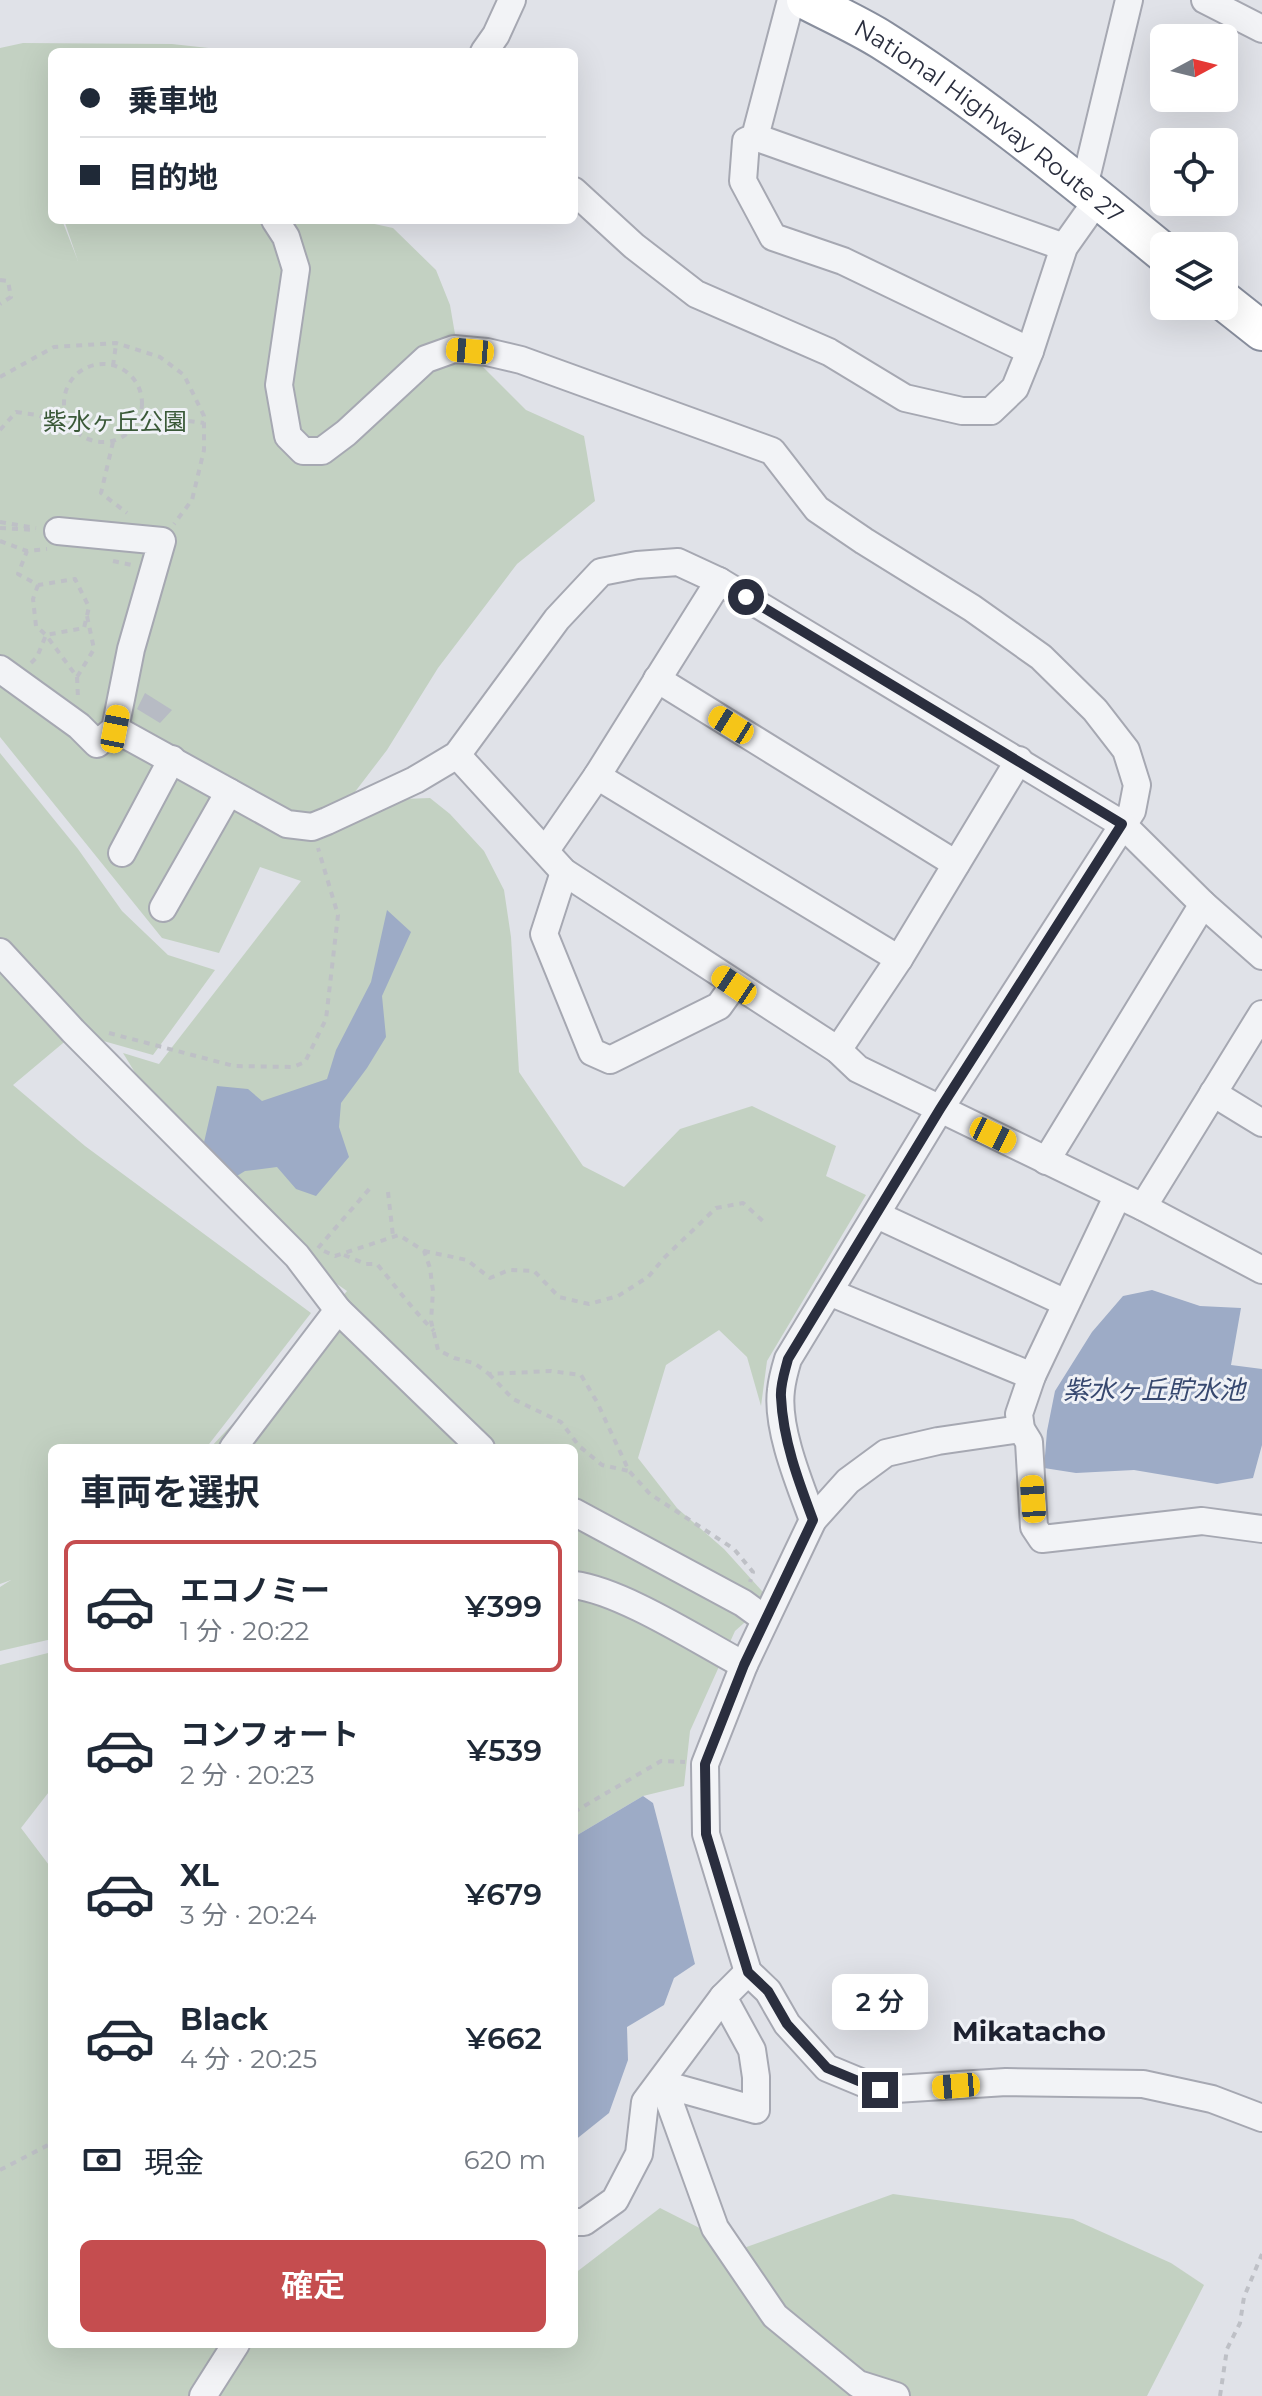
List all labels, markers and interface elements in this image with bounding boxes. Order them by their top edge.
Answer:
street label: National Highway Route 27 [850,13,1130,229]
north arrow [1150,24,1238,112]
map controls [1150,24,1238,320]
text: 乗車地 [128,82,218,119]
button: locate [1150,128,1238,216]
text: 目的地 [128,159,218,196]
button: layers [1150,232,1238,320]
car [445,337,495,365]
park label: 紫水ヶ丘公園 [43,407,187,436]
route start [728,579,764,615]
car [704,702,758,748]
car [99,703,131,755]
car [707,962,761,1008]
car [966,1114,1020,1156]
water label: 紫水ヶ丘貯水池 [1063,1374,1248,1406]
text: 車両を選択 [80,1470,260,1514]
car [1019,1474,1047,1524]
icon: car [84,1570,156,1642]
text: エコノミー [180,1572,330,1609]
text: ¥399 [465,1588,542,1625]
text: 1 分 · 20:22 [180,1615,309,1647]
icon: car [84,1714,156,1786]
text: コンフォート [180,1716,359,1753]
text: ¥539 [467,1732,542,1769]
text: 2 分 · 20:23 [180,1759,315,1791]
text: XL [180,1857,219,1894]
icon: car [84,1858,156,1930]
text: ¥679 [465,1876,542,1913]
text: 3 分 · 20:24 [180,1899,316,1931]
callout: 2 分 [832,1974,928,2030]
text: 2 分 [856,1986,904,2018]
text: Black [180,2001,268,2038]
icon: car [84,2002,156,2074]
district label: Mikatacho [952,2014,1106,2048]
text: ¥662 [466,2020,542,2057]
text: 4 分 · 20:25 [180,2043,317,2075]
route end [862,2072,898,2108]
car [931,2072,981,2100]
icon: cash [80,2138,124,2182]
text: 現金 [144,2144,204,2181]
text: 620 m [464,2144,546,2176]
button: 確定 [80,2240,546,2332]

